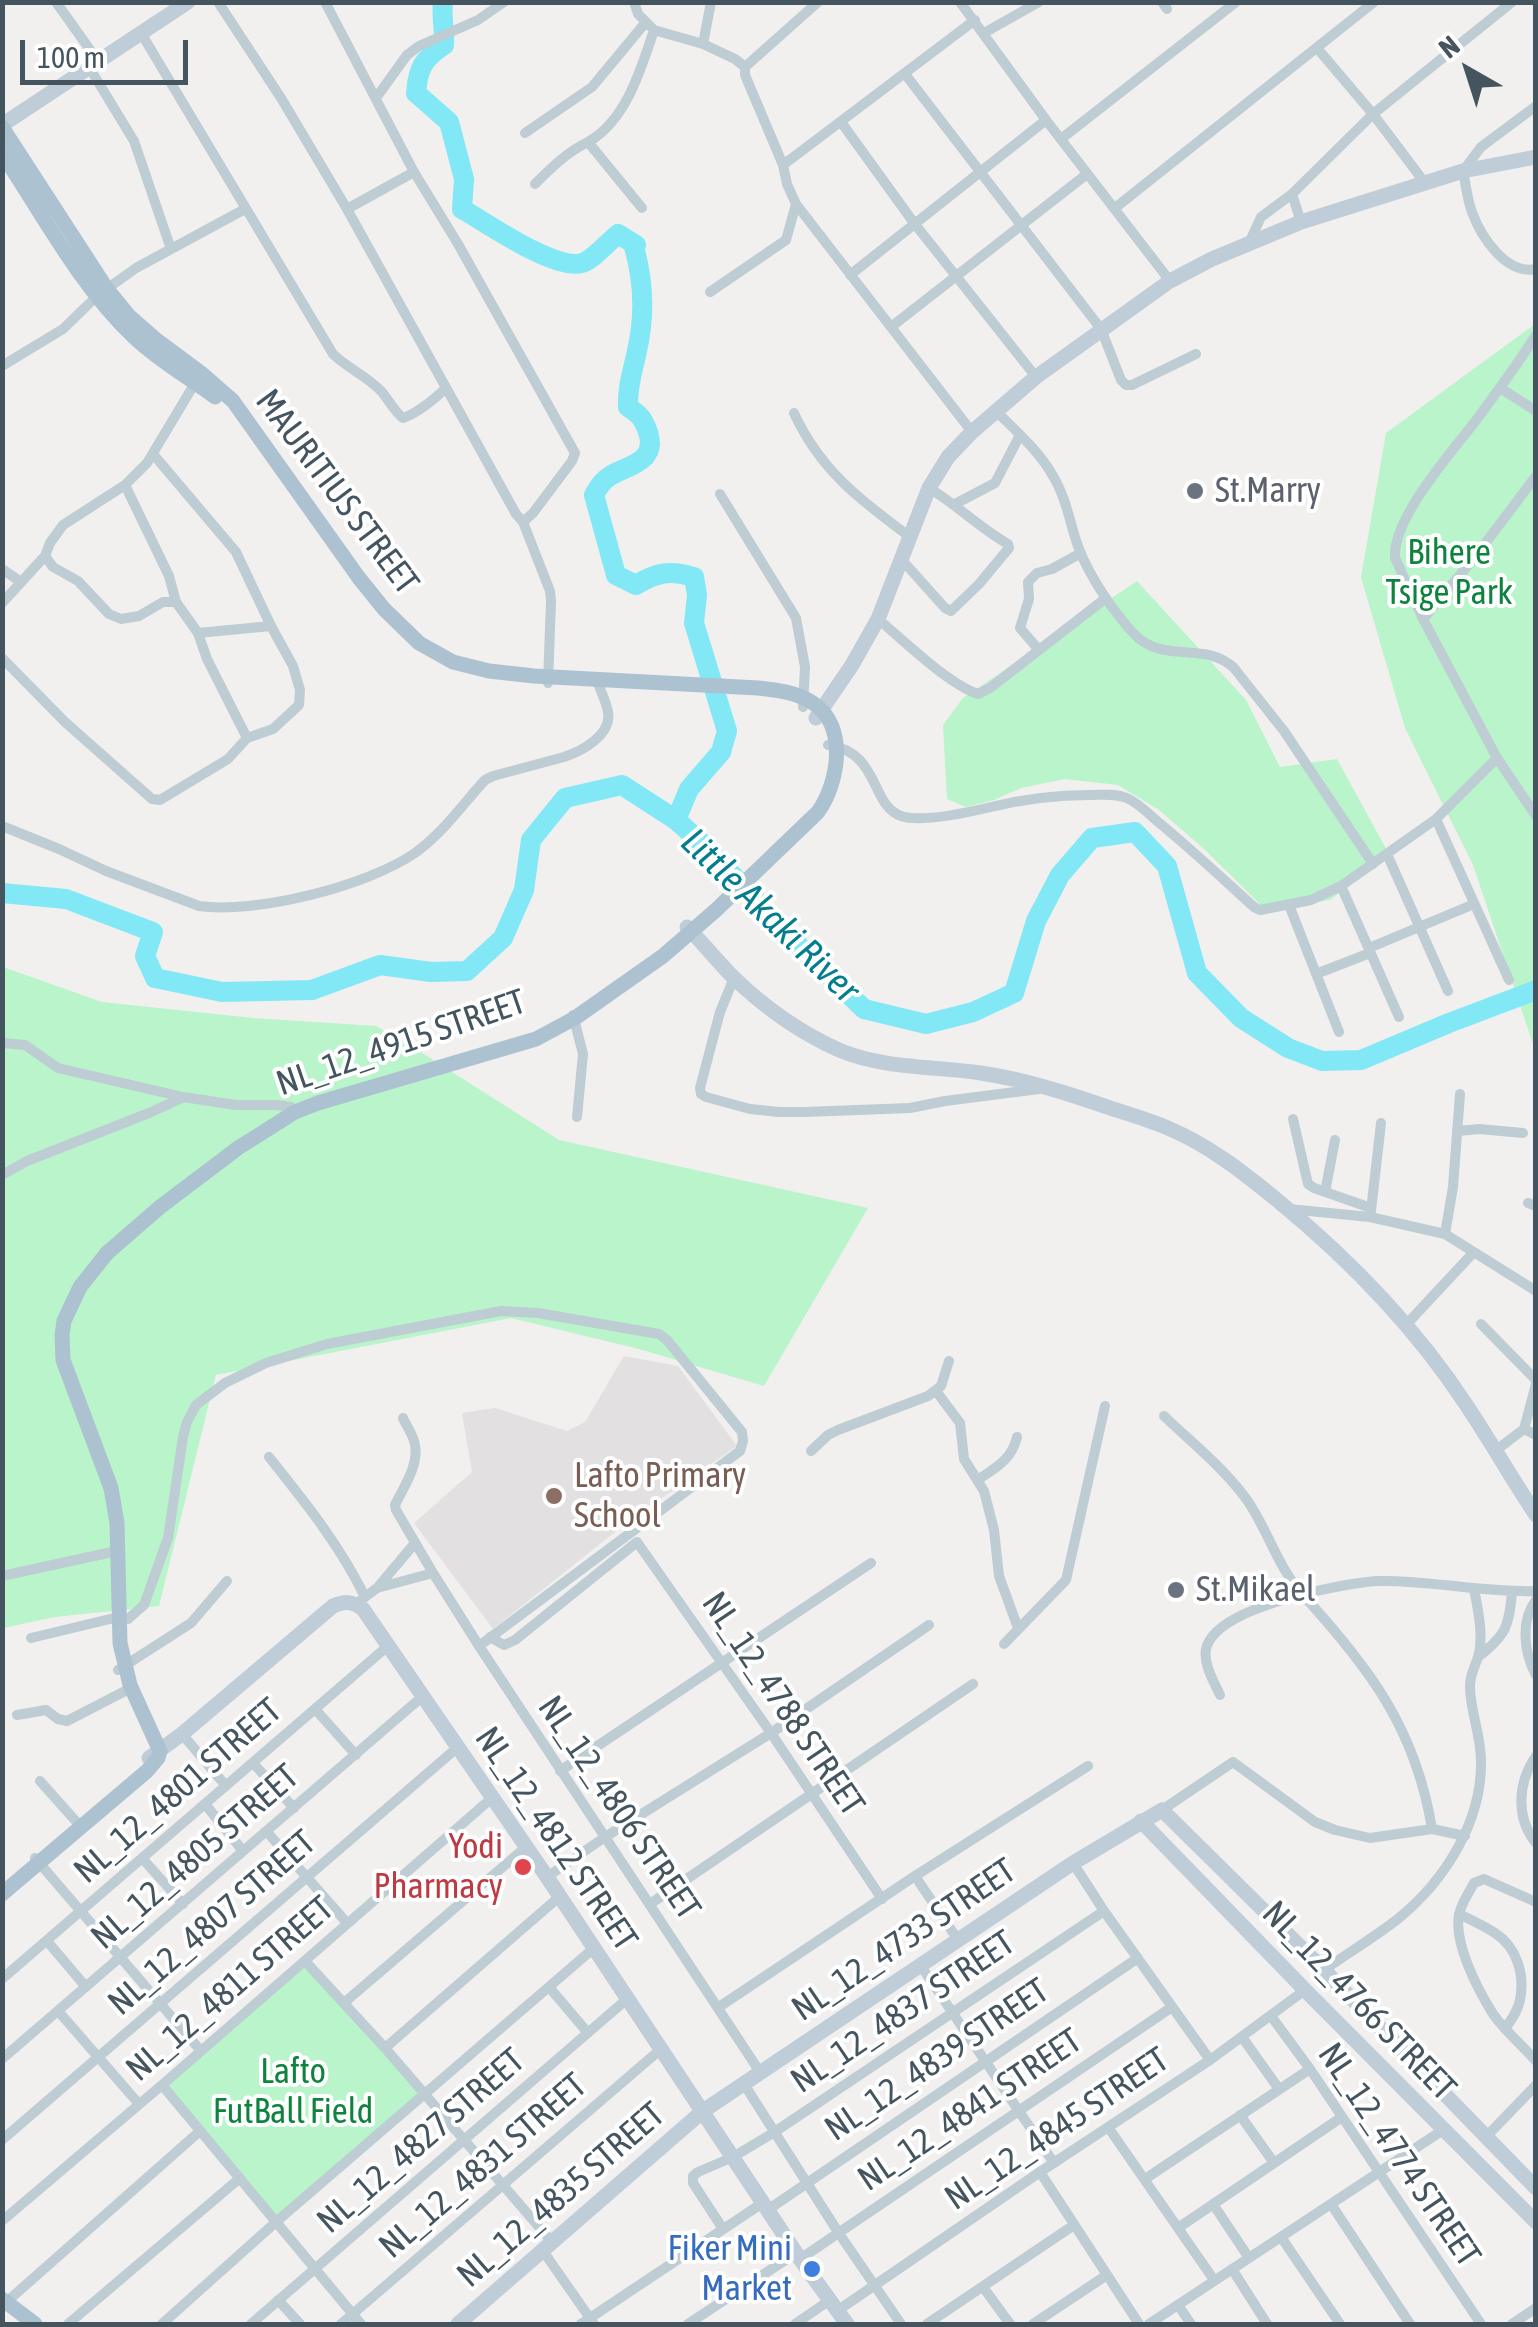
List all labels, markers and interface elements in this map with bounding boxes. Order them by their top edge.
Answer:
scale bar [25,20,192,82]
north arrow [1418,20,1518,120]
text: N [1433,29,1466,64]
text: 100 m [37,40,105,74]
street label: MAURITIUS STREET [247,382,427,602]
place label: St.Marry [1215,470,1321,512]
marker: St.Marry [1184,480,1206,502]
park label: Bihere Tsige Park [1385,532,1513,614]
water label: Little Akaki River [671,820,869,1012]
street label: NL_12_4915 STREET [271,981,531,1105]
place label: Lafto Primary School [574,1455,746,1537]
marker: Lafto Primary School [543,1485,565,1507]
place label: St.Mikael [1196,1569,1315,1611]
marker: St.Mikael [1165,1579,1187,1601]
street label: NL_12_4788 STREET [693,1584,873,1824]
street label: NL_12_4806 STREET [529,1688,709,1928]
street label: NL_12_4801 STREET [66,1690,290,1892]
street label: NL_12_4812 STREET [466,1719,646,1959]
street label: NL_12_4805 STREET [83,1756,307,1958]
street label: NL_12_4807 STREET [100,1822,324,2024]
place label: Yodi Pharmacy [373,1826,503,1908]
street label: NL_12_4733 STREET [784,1850,1024,2030]
marker: Yodi Pharmacy [512,1856,534,1878]
street label: NL_12_4811 STREET [118,1888,342,2090]
street label: NL_12_4766 STREET [1253,1893,1465,2109]
street label: NL_12_4837 STREET [783,1922,1023,2102]
street label: NL_12_4839 STREET [817,1970,1057,2150]
street label: NL_12_4841 STREET [850,2020,1090,2200]
street label: NL_12_4774 STREET [1309,2035,1489,2275]
street label: NL_12_4845 STREET [937,2039,1177,2219]
street label: NL_12_4827 STREET [309,2040,533,2242]
park label: Lafto FutBall Field [213,2051,373,2133]
street label: NL_12_4831 STREET [371,2065,595,2267]
street label: NL_12_4835 STREET [449,2094,673,2296]
place label: Fiker Mini Market [668,2228,792,2310]
marker: Fiker Mini Market [801,2258,823,2280]

